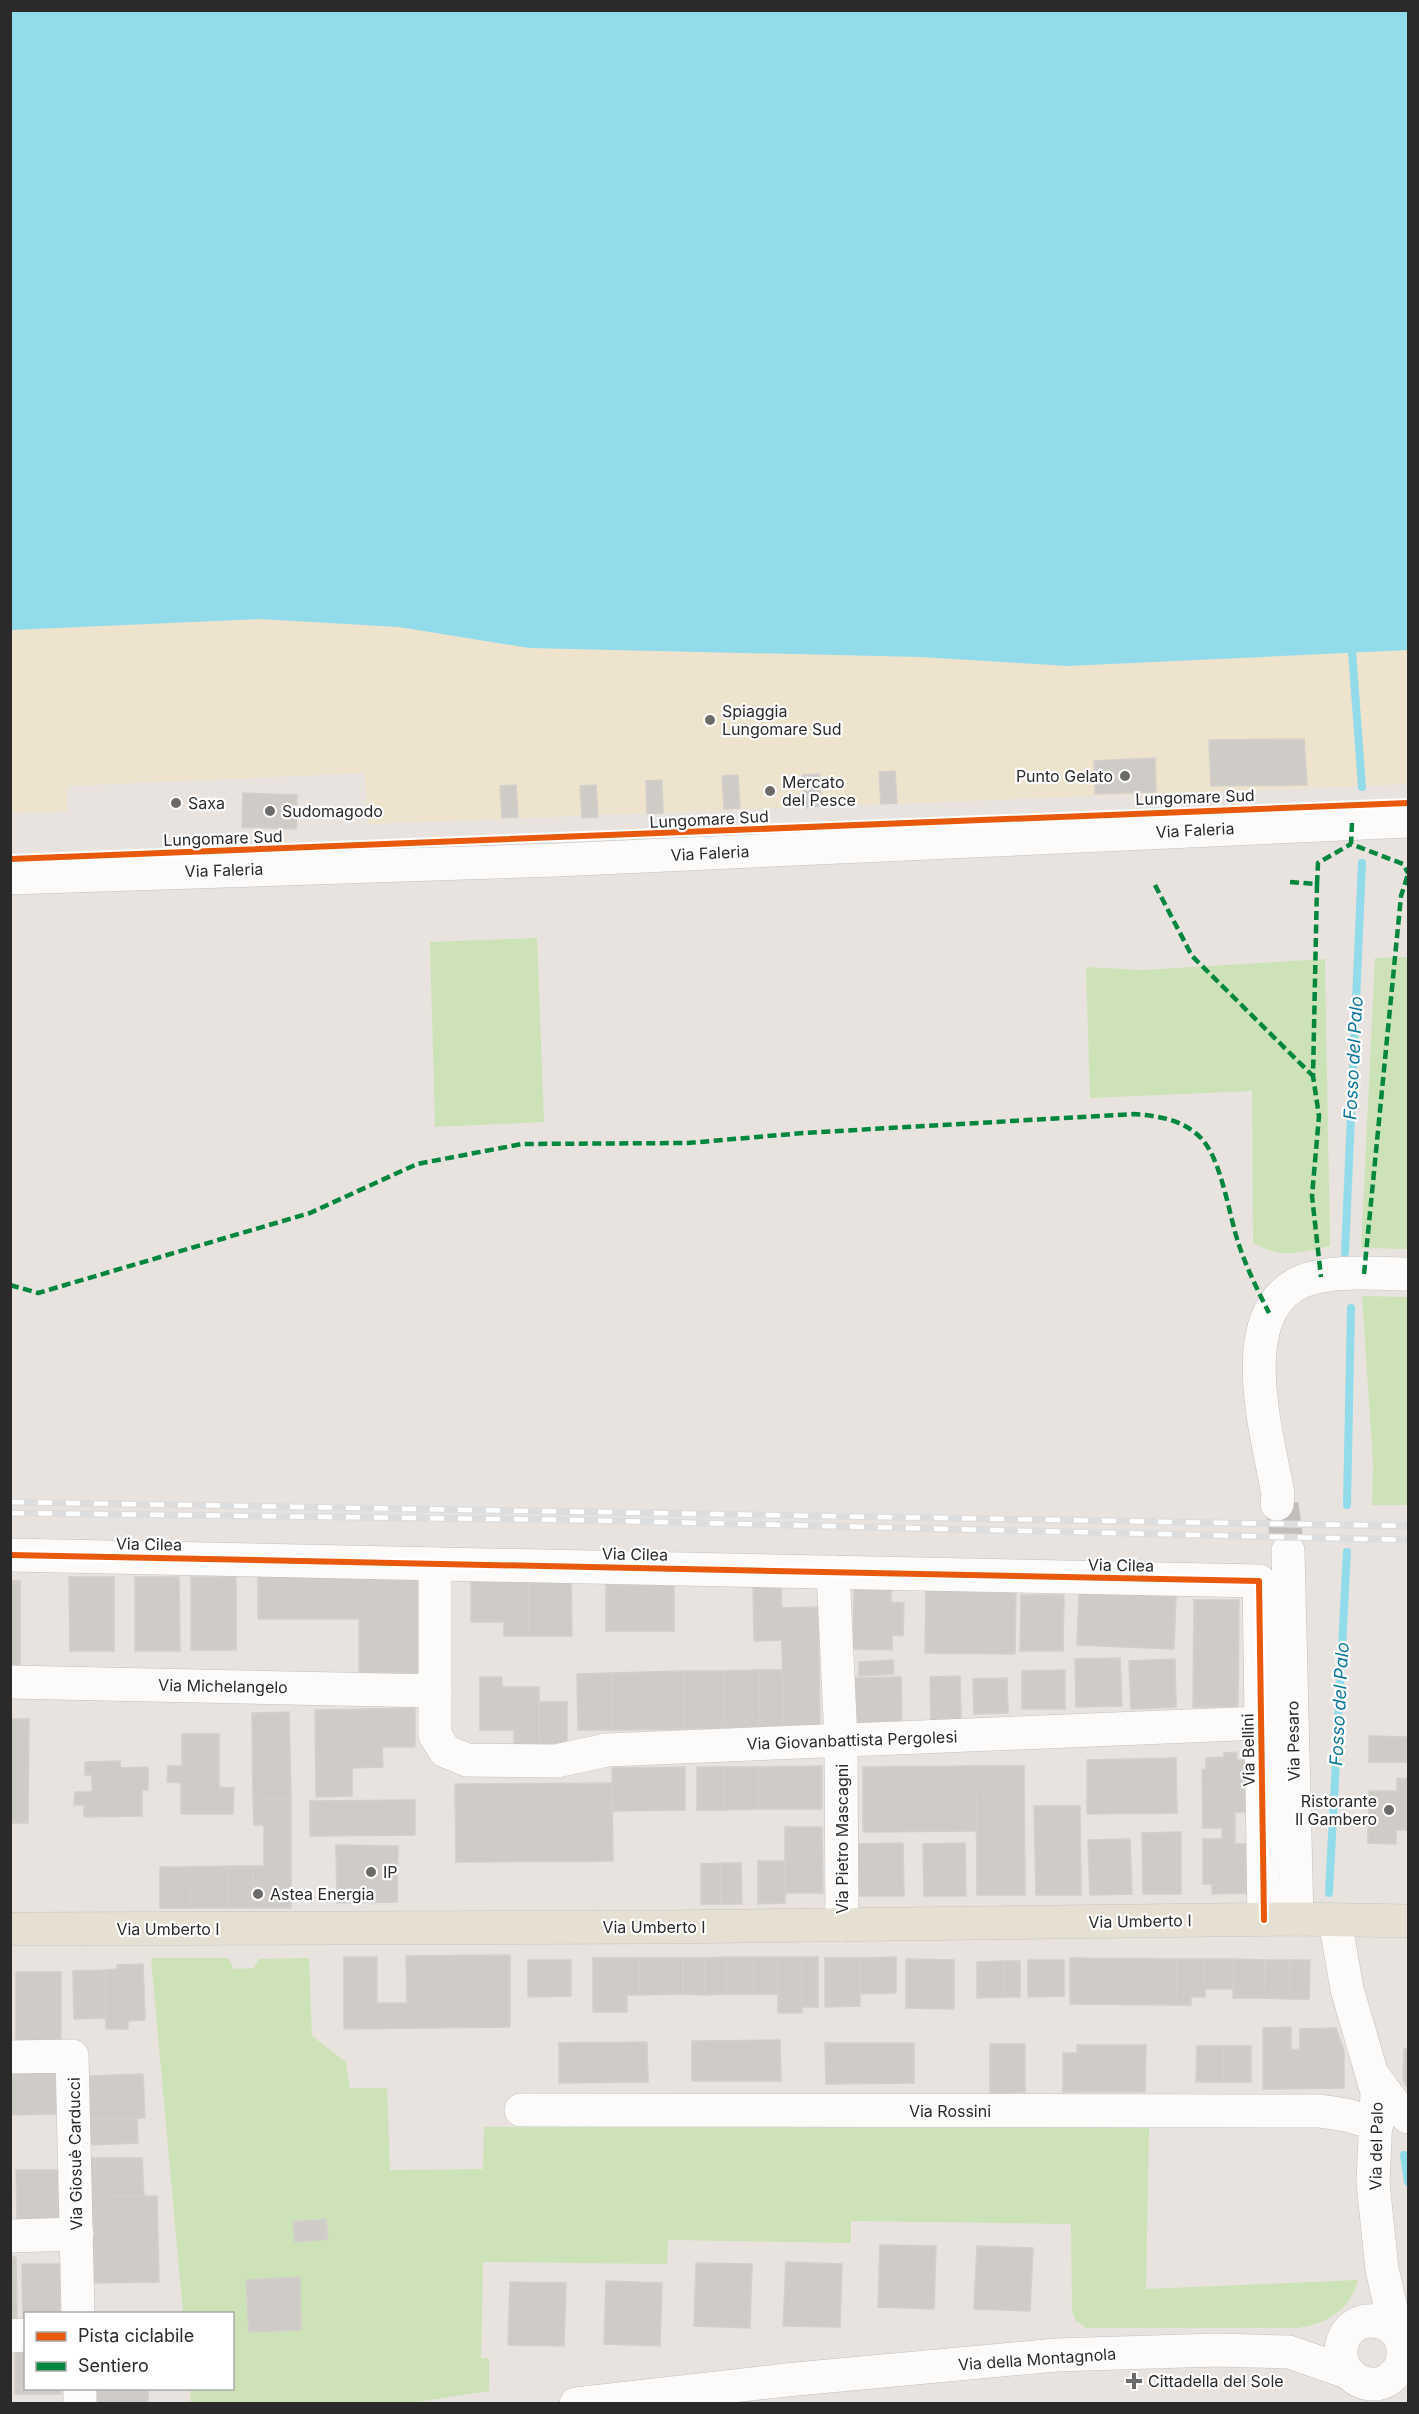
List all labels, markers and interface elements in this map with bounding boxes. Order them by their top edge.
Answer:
place label: Spiaggia Lungomare Sud [722,701,841,739]
marker: Spiaggia Lungomare Sud [703,713,717,727]
place label: Punto Gelato [1016,766,1113,786]
marker: Punto Gelato [1118,769,1132,783]
place label: Mercato del Pesce [782,772,856,810]
marker: Mercato del Pesce [763,784,777,798]
street label: Lungomare Sud [1135,785,1255,809]
place label: Saxa [188,793,225,813]
marker: Saxa [169,796,183,810]
place label: Sudomagodo [282,801,383,821]
marker: Sudomagodo [263,804,277,818]
street label: Lungomare Sud [649,806,769,832]
street label: Via Faleria [1155,818,1235,842]
street label: Lungomare Sud [163,826,283,850]
street label: Via Faleria [670,841,750,865]
street label: Via Faleria [184,859,264,881]
water label: Fosso del Palo [1339,996,1367,1120]
street label: Via Cilea [116,1533,182,1555]
street label: Via Cilea [602,1543,668,1565]
street label: Via Cilea [1088,1554,1154,1576]
water label: Fosso del Palo [1325,1642,1353,1766]
street label: Via Michelangelo [158,1675,288,1697]
street label: Via Pesaro [1282,1701,1304,1781]
street label: Via Bellini [1237,1713,1259,1787]
street label: Via Giovanbattista Pergolesi [746,1726,958,1754]
street label: Via Pietro Mascagni [832,1764,852,1914]
place label: Ristorante Il Gambero [1295,1791,1377,1829]
marker: Ristorante Il Gambero [1382,1803,1396,1817]
place label: IP [383,1862,398,1882]
marker: IP [364,1865,378,1879]
place label: Astea Energia [270,1884,374,1904]
marker: Astea Energia [251,1887,265,1901]
street label: Via Umberto I [1088,1910,1192,1932]
street label: Via Umberto I [602,1917,706,1937]
street label: Via Umberto I [116,1919,220,1939]
street label: Via Giosuè Carducci [64,2077,86,2231]
street label: Via Rossini [909,2101,991,2121]
street label: Via del Palo [1365,2102,1387,2190]
legend [24,2312,234,2390]
text: Pista ciclabile [78,2325,194,2346]
street label: Via della Montagnola [957,2344,1117,2374]
text: Sentiero [78,2355,149,2376]
place label: Cittadella del Sole [1148,2371,1284,2391]
marker: Cittadella del Sole [1125,2372,1143,2390]

